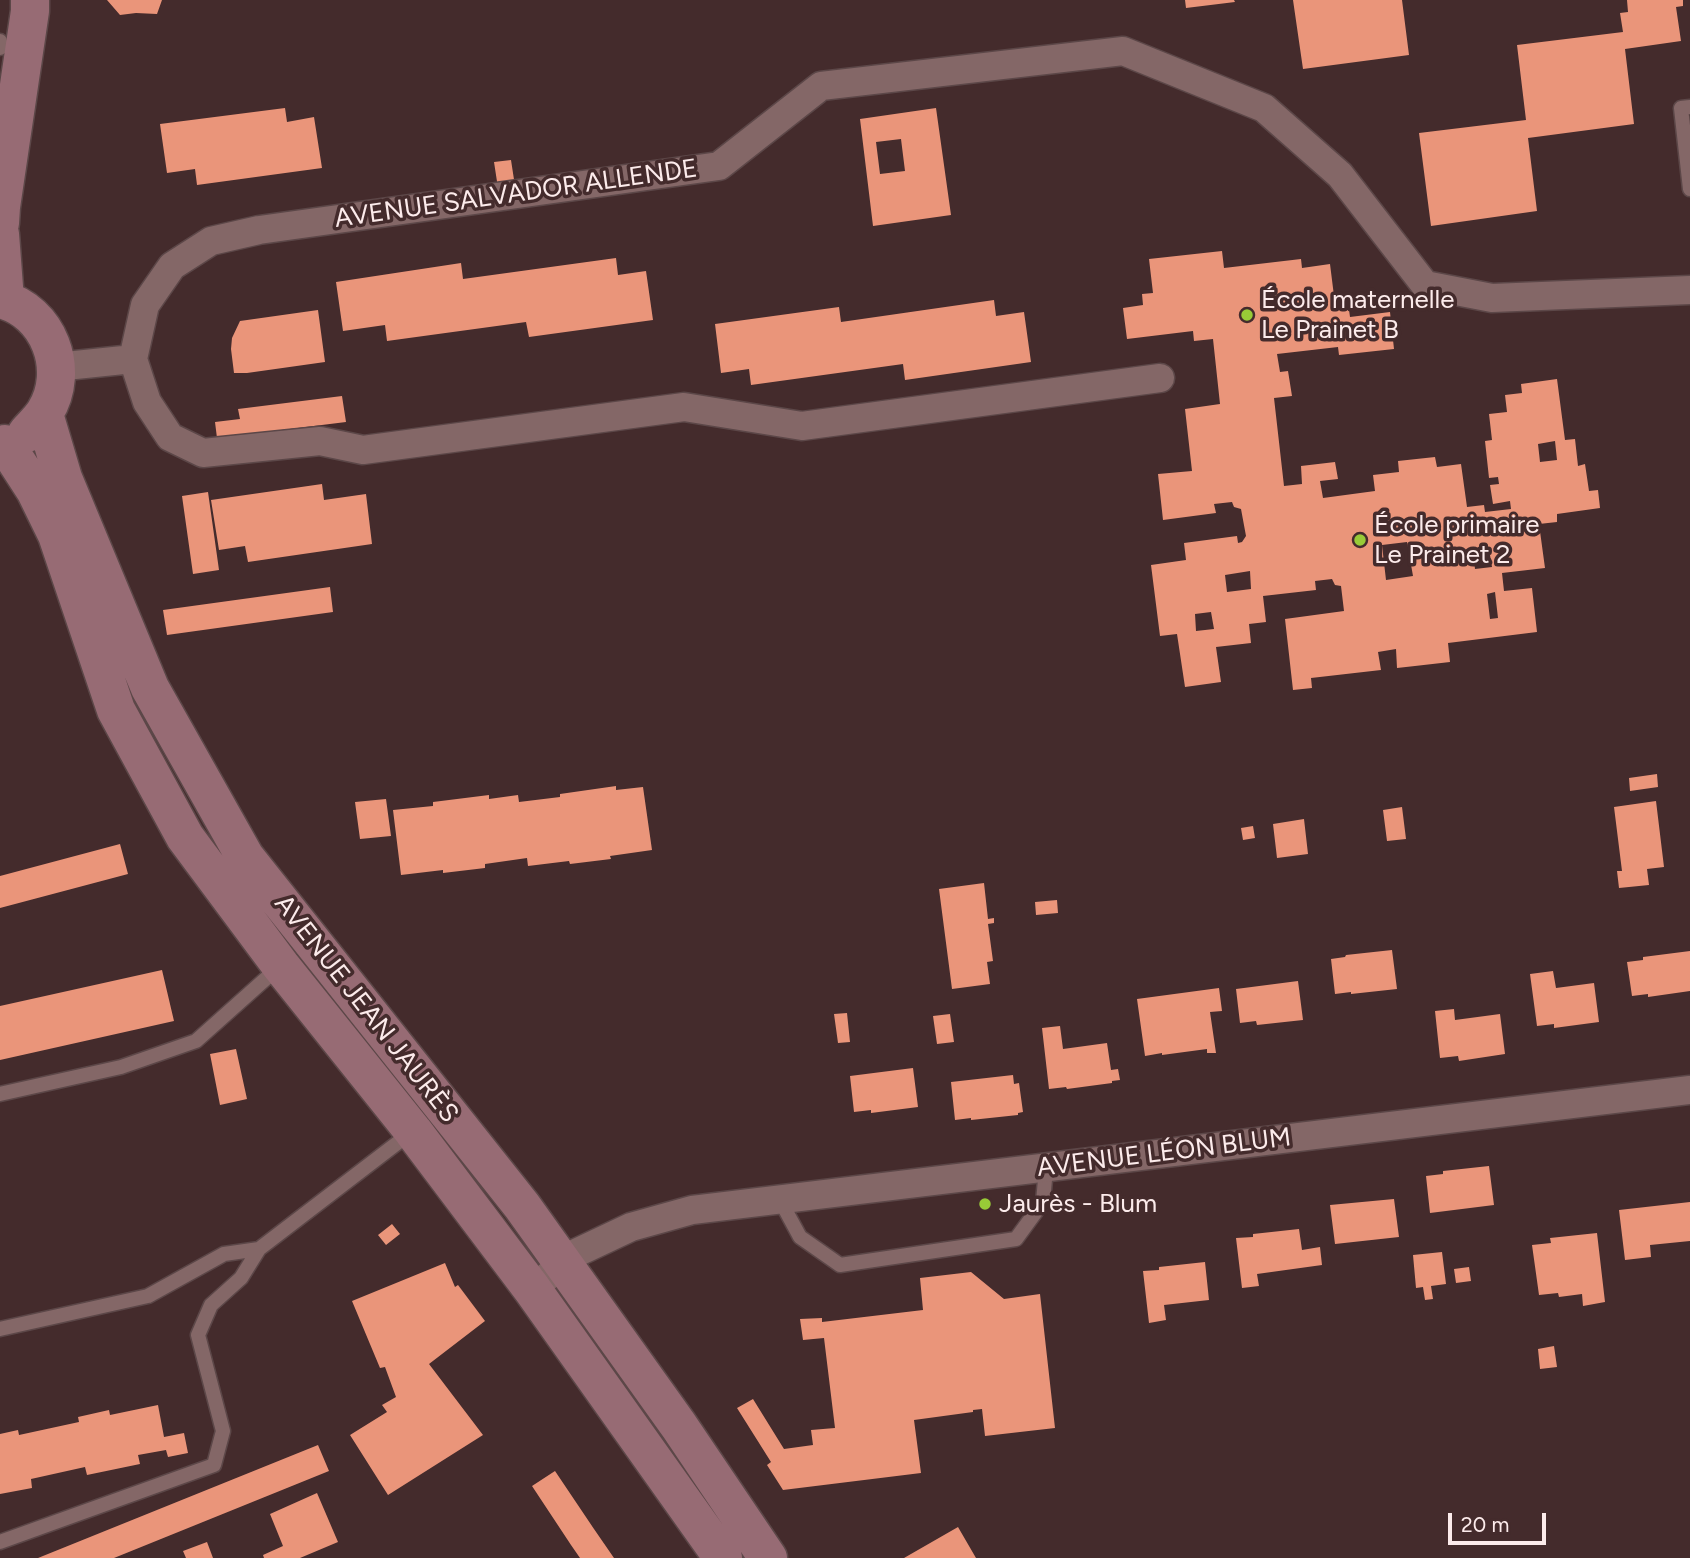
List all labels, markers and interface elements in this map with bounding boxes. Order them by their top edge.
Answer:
street label: AVENUE SALVADOR ALLENDE [333,153,699,235]
place label: École maternelle Le Prainet B [1261,284,1454,346]
marker: École maternelle Le Prainet B [1239,307,1255,323]
place label: École primaire Le Prainet 2 [1374,509,1539,570]
marker: École primaire Le Prainet 2 [1352,532,1368,548]
street label: AVENUE JEAN JAURÈS [267,889,465,1129]
street label: AVENUE LÉON BLUM [1035,1122,1293,1184]
place label: Jaurès - Blum [999,1188,1157,1220]
marker: Jaurès - Blum [977,1196,993,1212]
scale bar [1452,1498,1550,1542]
text: 20 m [1461,1512,1509,1537]

